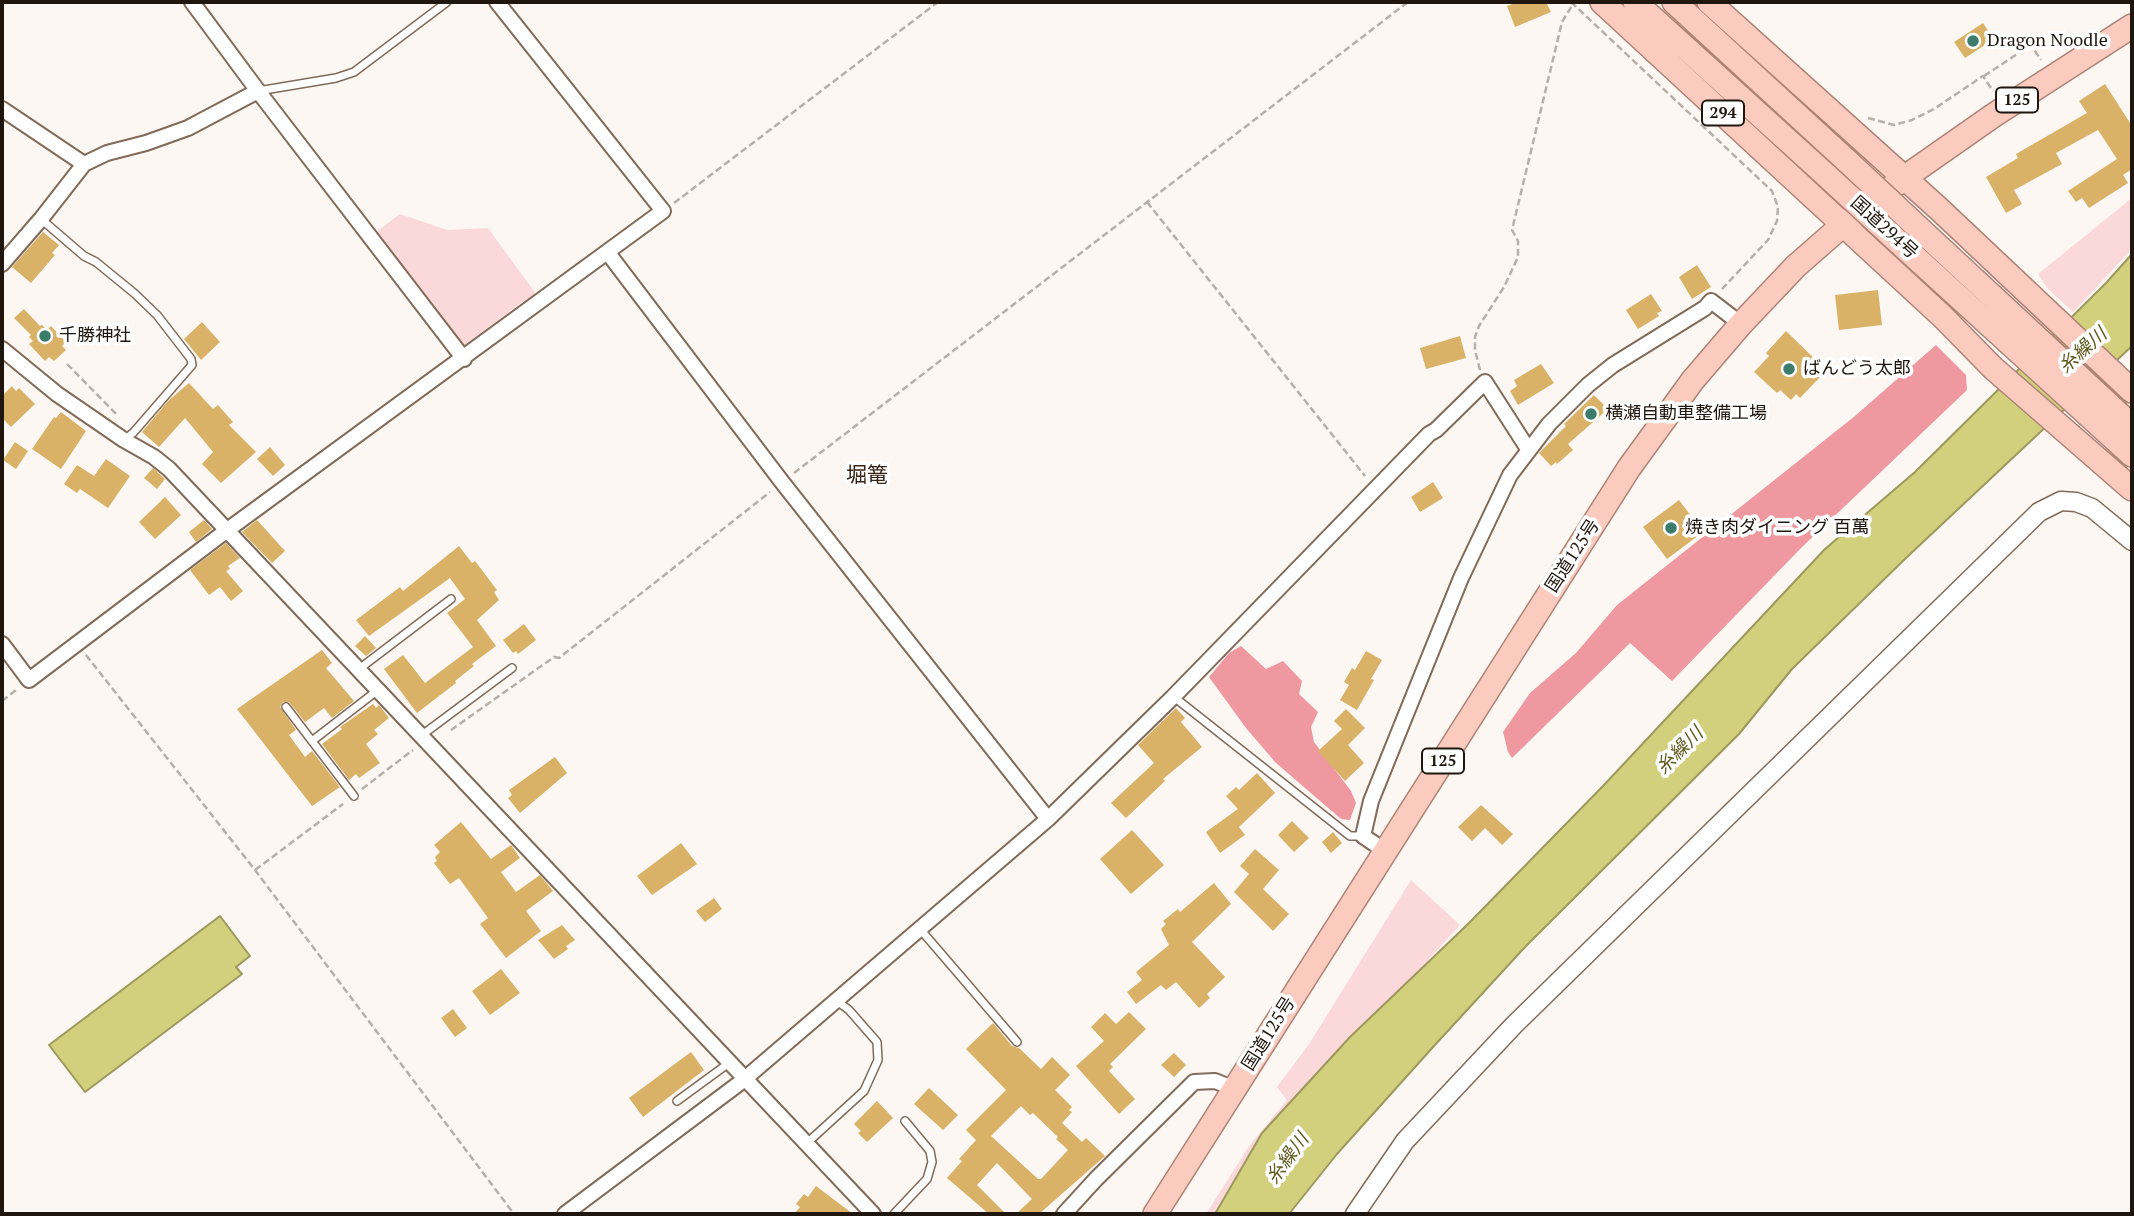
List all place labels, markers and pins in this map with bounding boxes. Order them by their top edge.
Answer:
place label: Dragon Noodle [1987,30,2108,52]
marker: Dragon Noodle [1965,33,1981,49]
place label: 千勝神社 [59,325,131,347]
marker: 千勝神社 [37,328,53,344]
place label: ばんどう太郎 [1803,358,1911,380]
marker: ばんどう太郎 [1781,361,1797,377]
place label: 横瀬自動車整備工場 [1605,403,1767,425]
marker: 横瀬自動車整備工場 [1583,406,1599,422]
place label: 焼き肉ダイニング 百萬 [1685,517,1869,539]
marker: 焼き肉ダイニング 百萬 [1663,520,1679,536]

